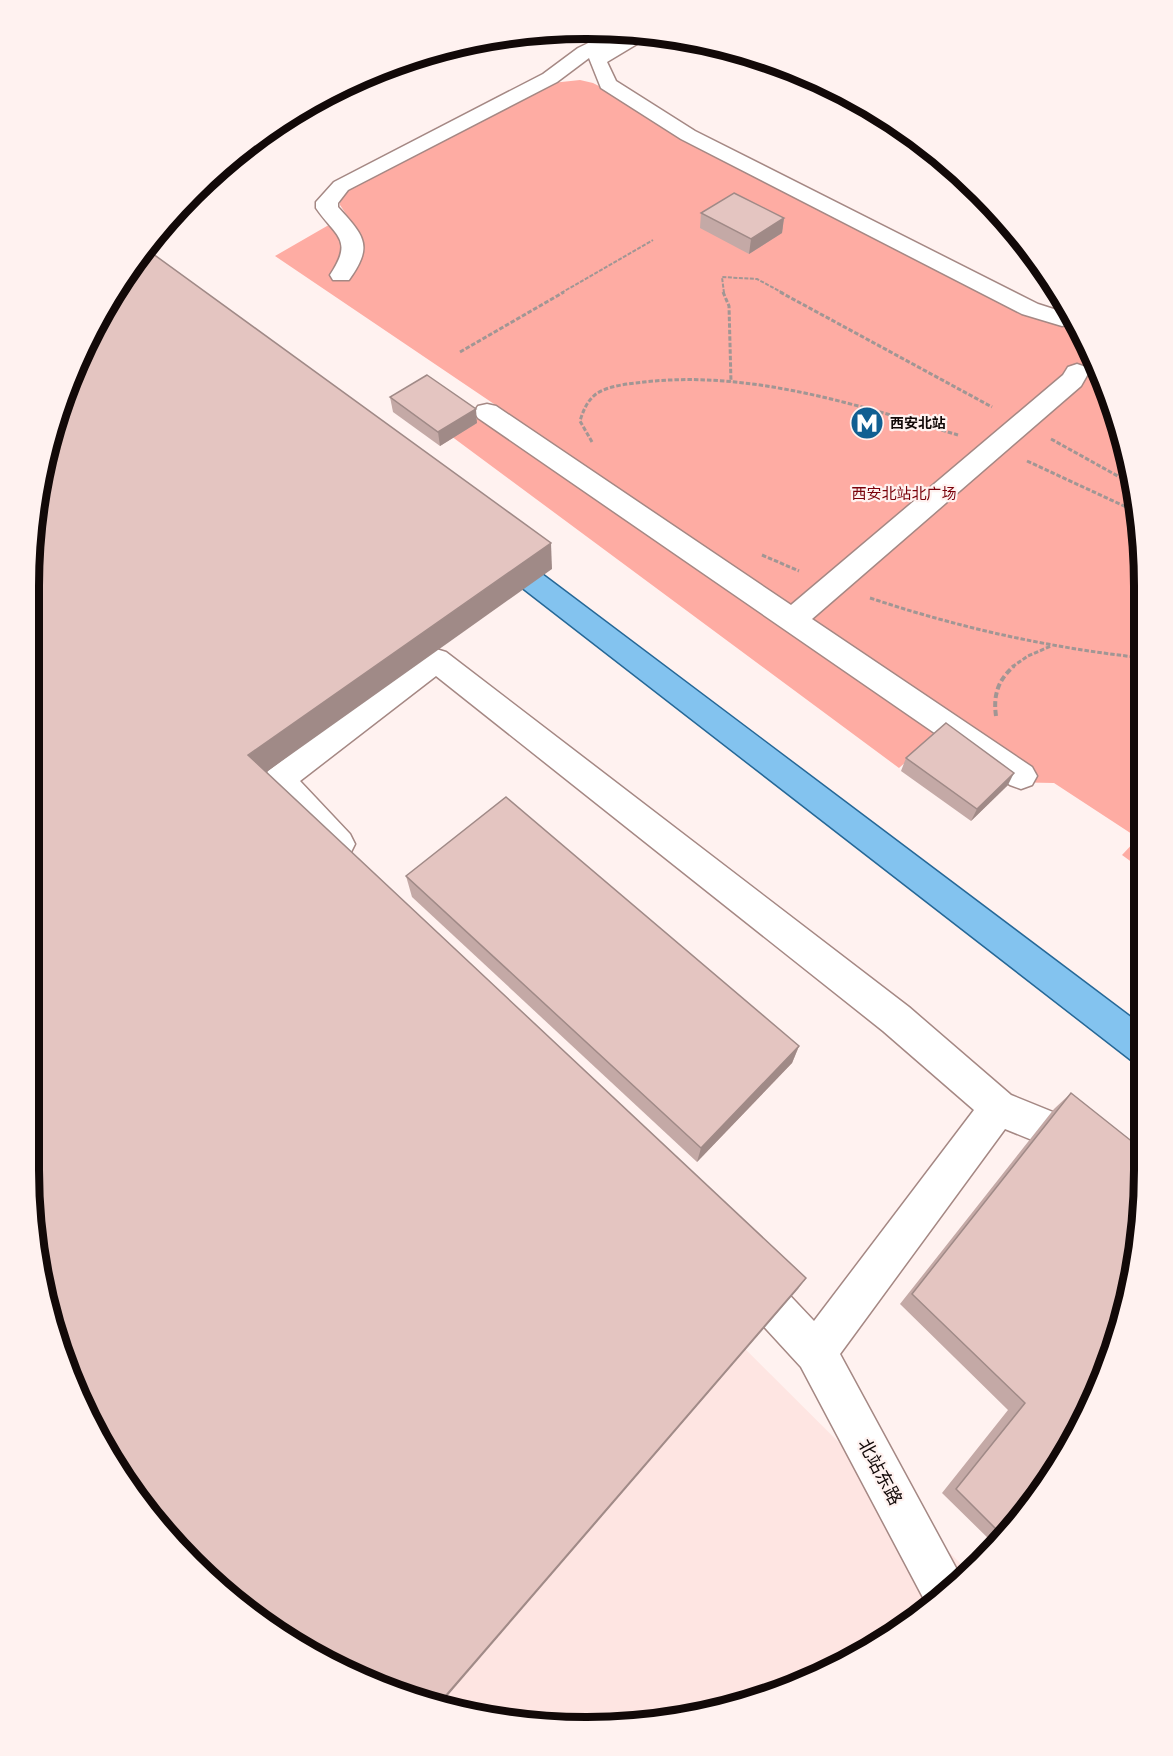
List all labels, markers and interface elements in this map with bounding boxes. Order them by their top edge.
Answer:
metro station icon: 西安北站 [849,405,885,441]
place label: 西安北站 [890,414,946,432]
park label: 西安北站北广场 [851,484,957,504]
street label: 北站东路 [853,1435,907,1509]

